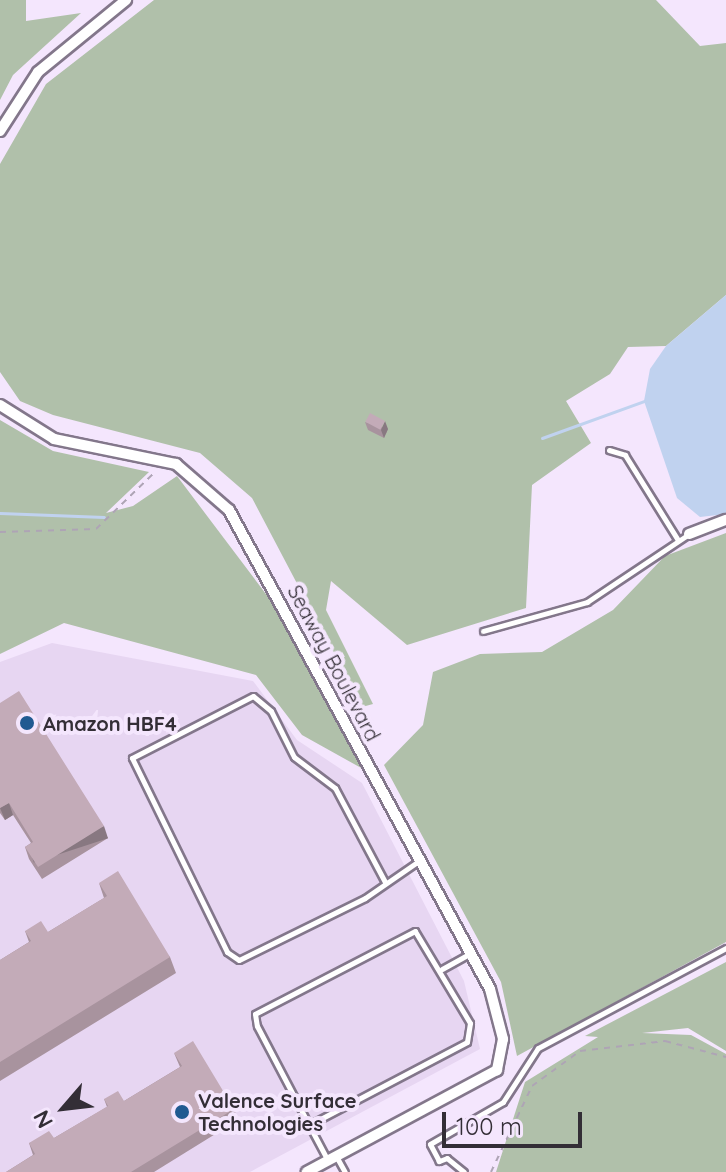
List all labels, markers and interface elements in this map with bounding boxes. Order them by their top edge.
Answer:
street label: Seaway Boulevard [283,581,385,745]
place label: Amazon HBF4 [43,711,177,735]
marker: Amazon HBF4 [18,714,36,732]
north arrow [24,1068,104,1148]
place label: Valence Surface Technologies [198,1088,356,1135]
scale bar [446,1096,586,1146]
marker: Valence Surface Technologies [173,1103,191,1121]
text: N [27,1106,59,1133]
text: 100 m [456,1111,522,1141]

